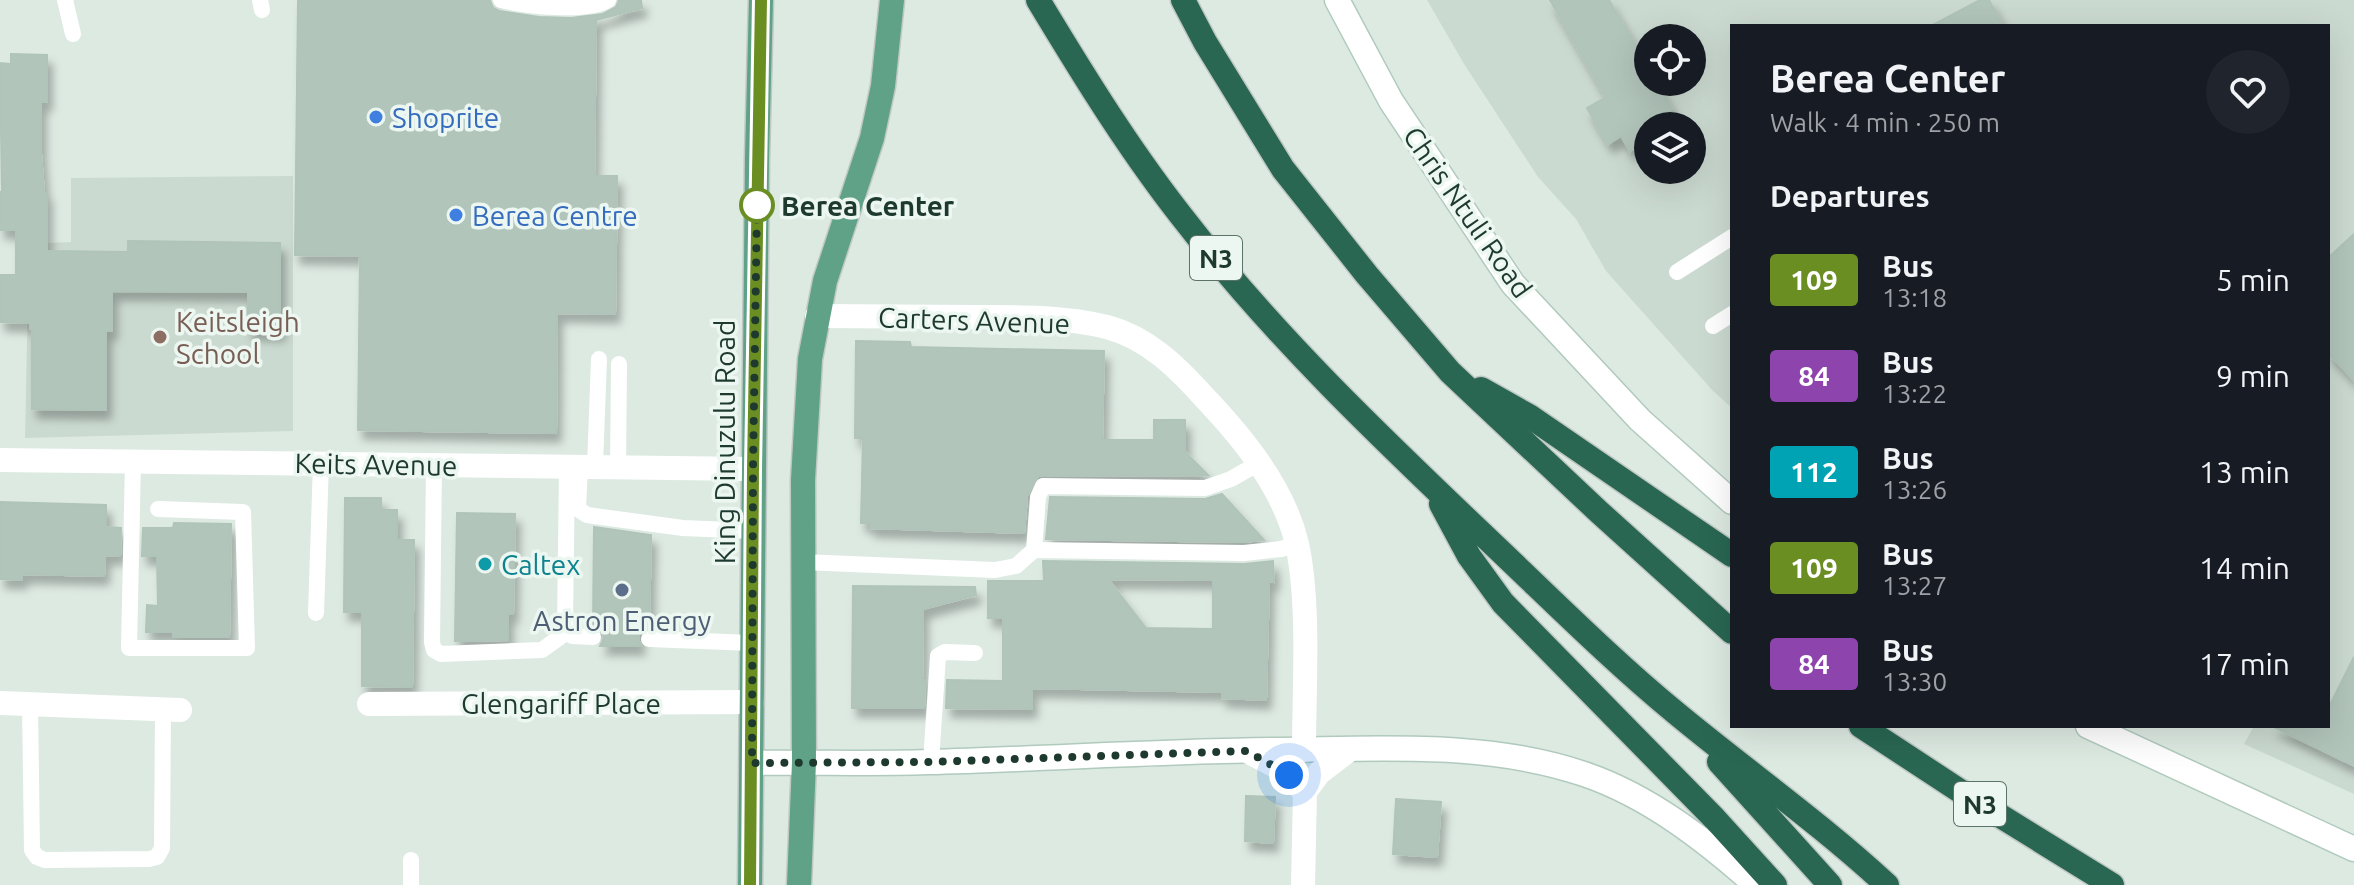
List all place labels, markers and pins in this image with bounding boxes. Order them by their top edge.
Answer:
place label: Shoprite [392,102,499,133]
marker: Shoprite [367,108,385,126]
marker: Berea Center [740,188,774,222]
place label: Berea Center [781,190,955,221]
place label: Berea Centre [472,200,638,231]
marker: Berea Centre [447,206,465,224]
place label: Keitsleigh School [176,306,300,369]
marker: Keitsleigh School [151,328,169,346]
place label: Caltex [501,549,580,580]
marker: Caltex [476,555,494,573]
marker: Astron Energy [613,581,631,599]
place label: Astron Energy [533,605,711,636]

